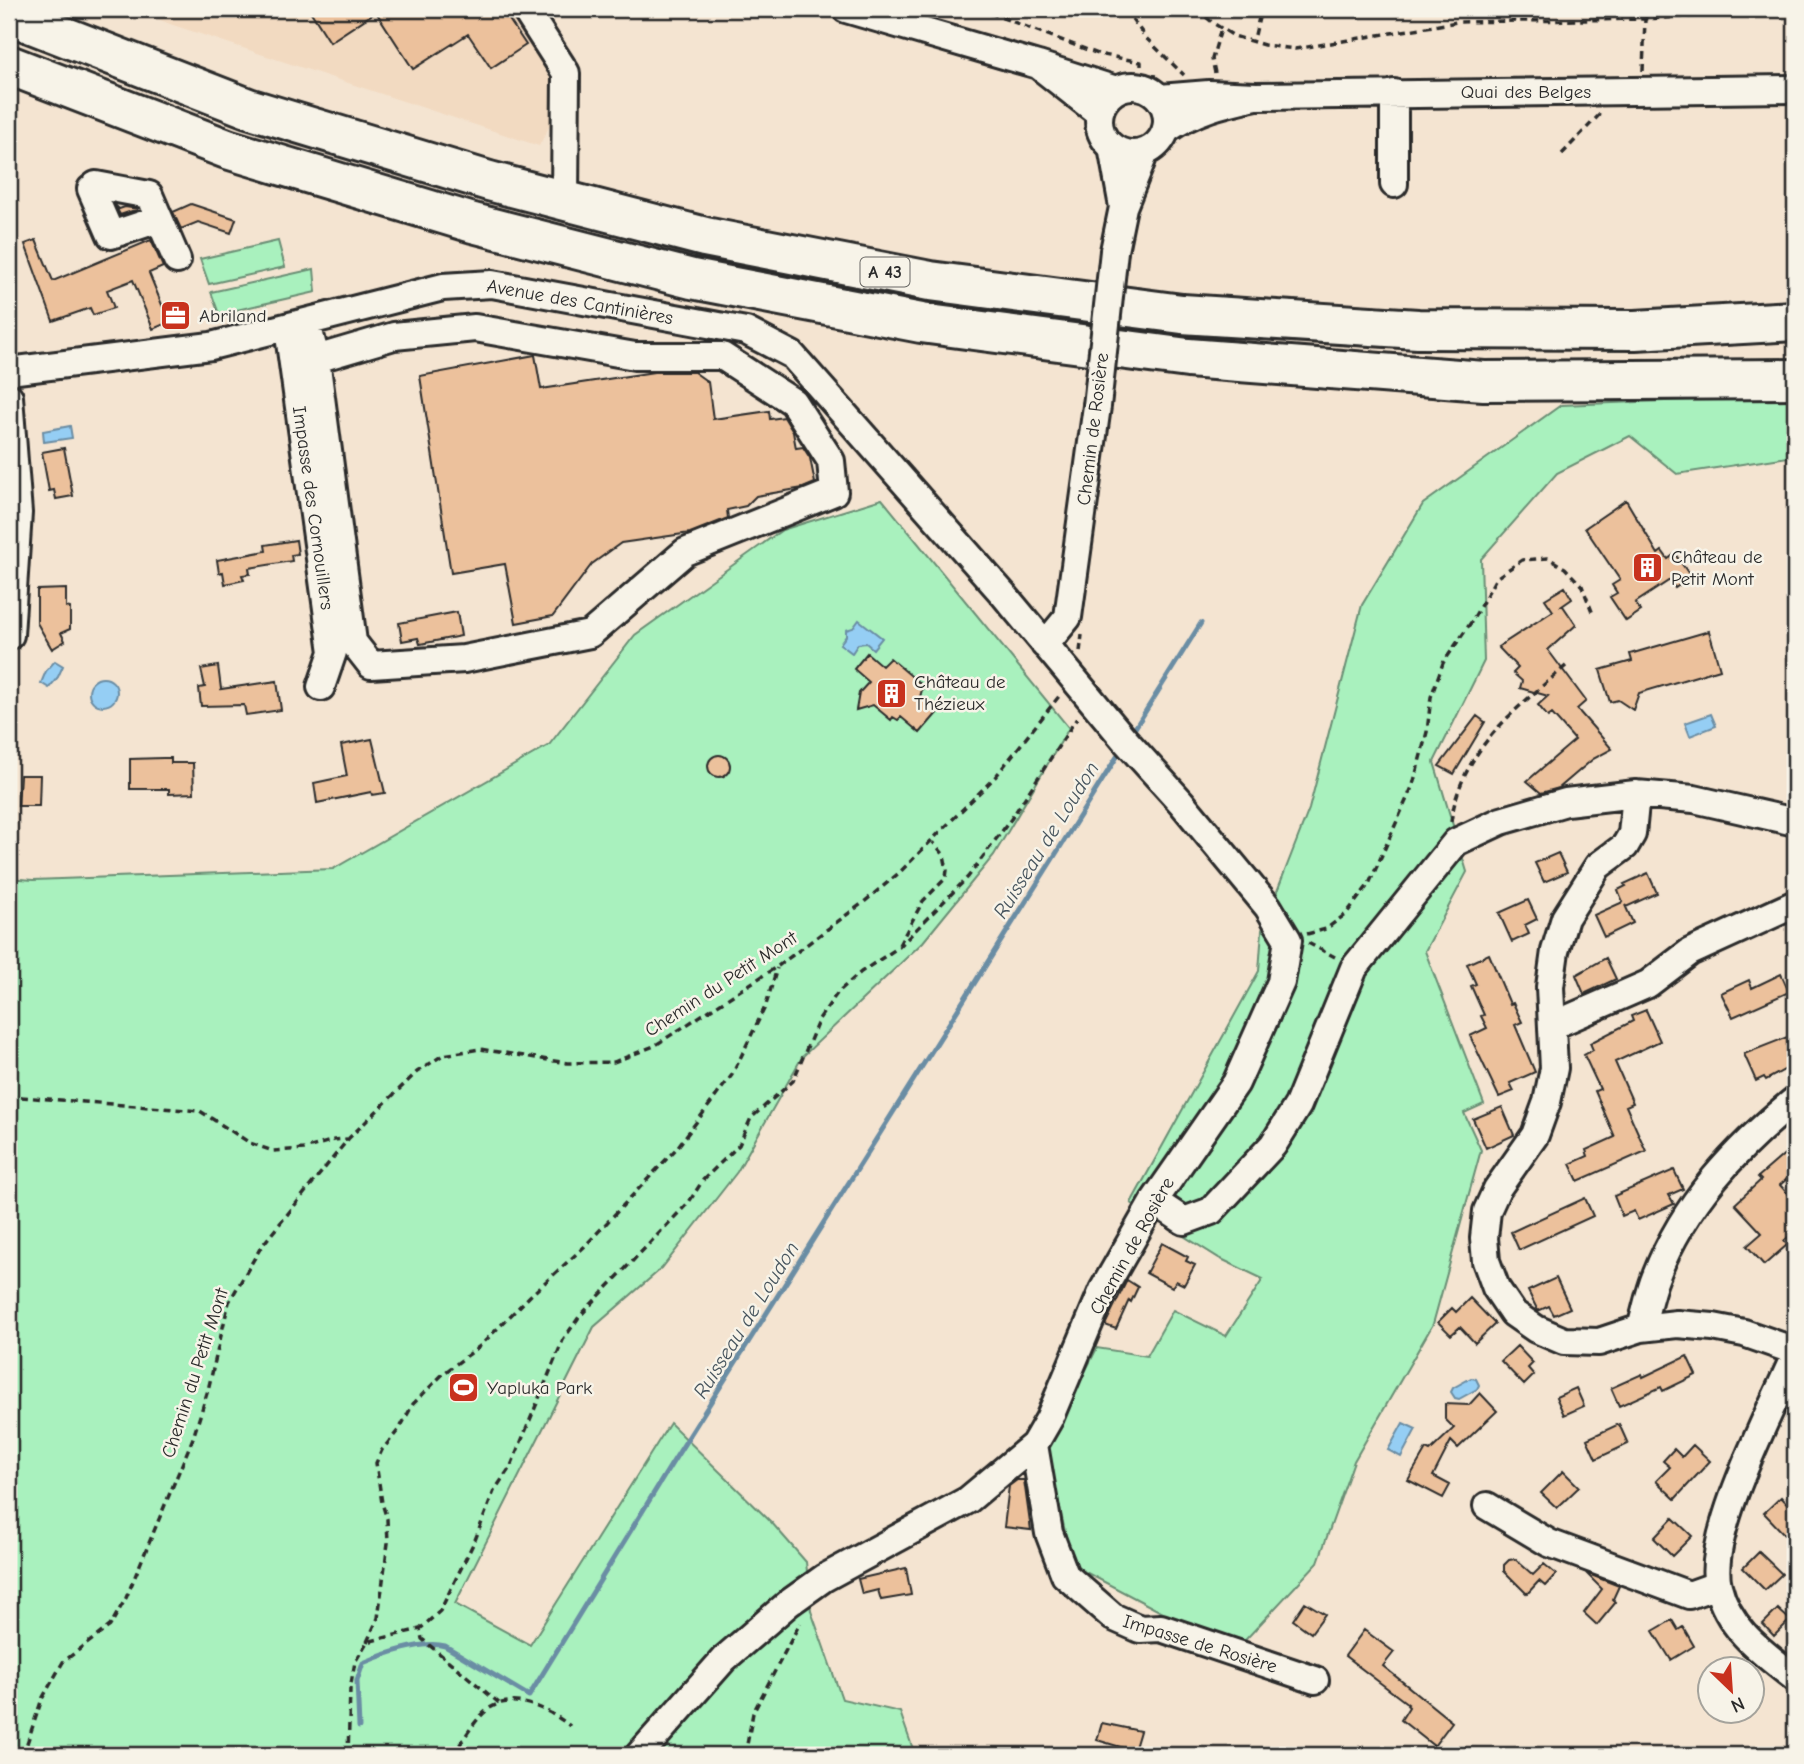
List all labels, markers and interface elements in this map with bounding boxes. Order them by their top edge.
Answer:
street label: Quai des Belges [1461,81,1591,103]
road number: A 43 [860,258,910,286]
street label: Avenue des Cantinières [485,275,675,329]
office icon: Abriland [159,299,193,333]
place label: Abriland [199,305,267,327]
street label: Chemin de Rosière [1073,351,1113,507]
street label: Impasse des Cornouillers [288,405,338,611]
place label: Château de Petit Mont [1671,546,1763,590]
building icon: Château de Petit Mont [1631,551,1665,585]
place label: Château de Thézieux [914,671,1006,715]
building icon: Château de Thézieux [874,676,908,710]
water label: Ruisseau de Loudon [988,757,1104,923]
street label: Chemin du Petit Mont [641,926,802,1041]
street label: Chemin de Rosière [1085,1173,1179,1319]
water label: Ruisseau de Loudon [688,1237,804,1403]
street label: Chemin du Petit Mont [157,1285,233,1461]
sports icon: Yapluka Park [447,1371,481,1405]
place label: Yapluka Park [487,1377,593,1399]
street label: Impasse de Rosière [1120,1610,1280,1678]
north arrow [1696,1656,1766,1726]
text: N [1727,1692,1748,1717]

